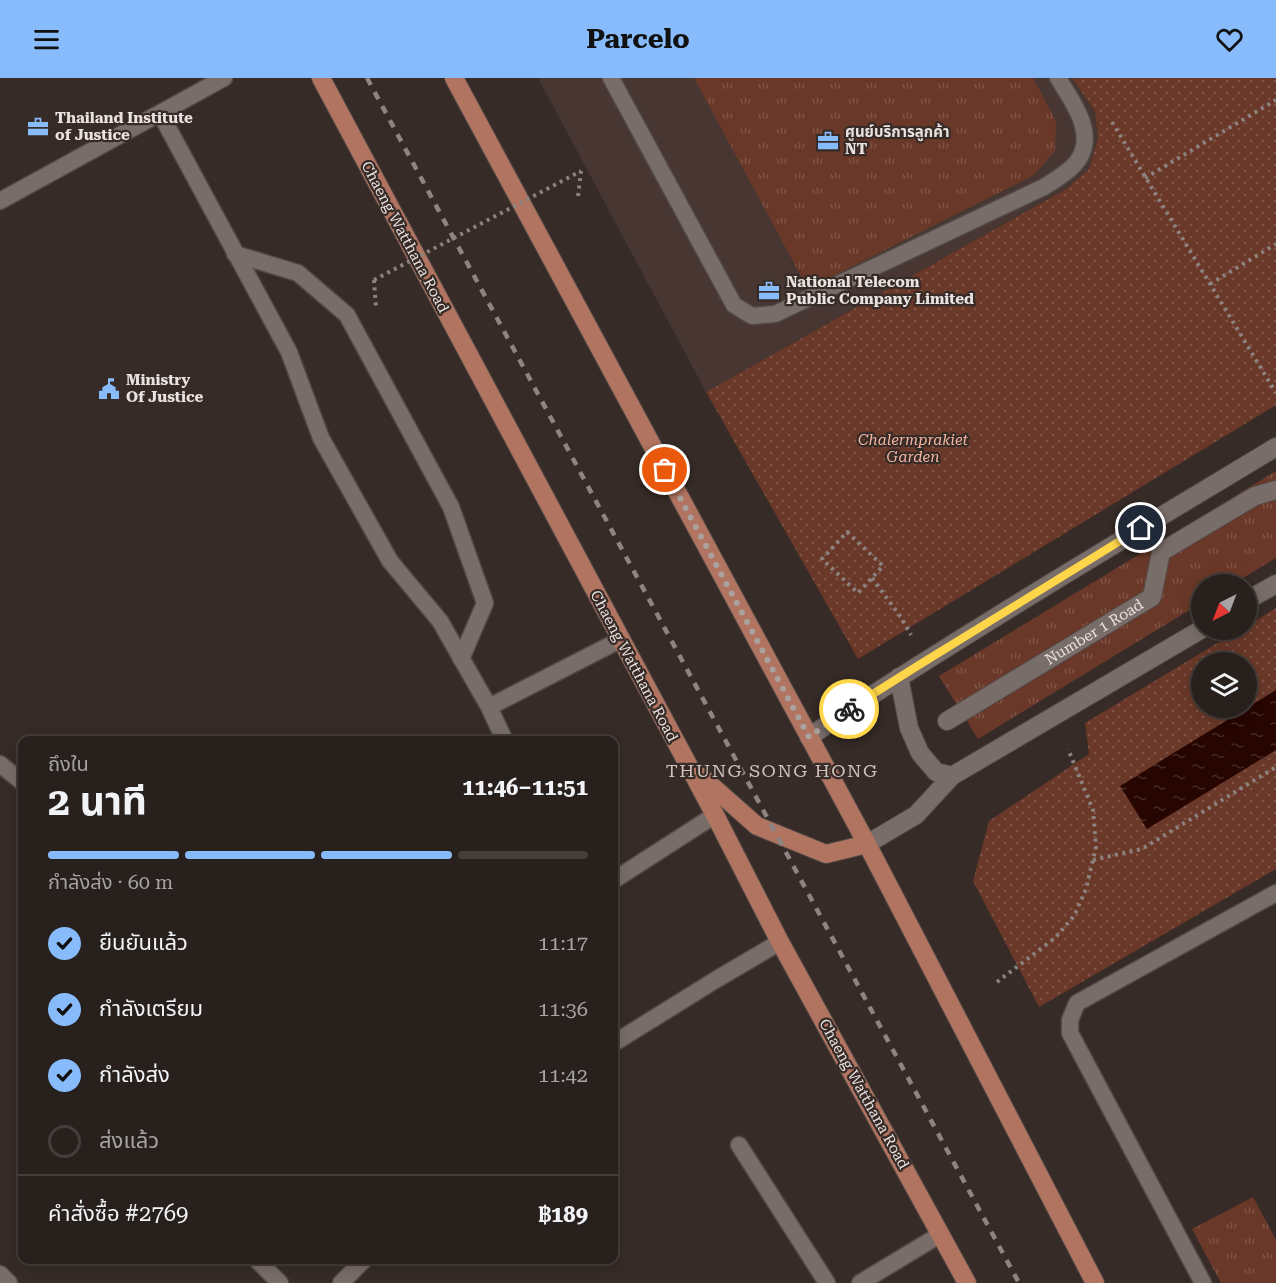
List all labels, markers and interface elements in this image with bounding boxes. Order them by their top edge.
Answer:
icon: menu [30,23,63,56]
text: Parcelo [586,23,690,55]
icon: heart [1213,23,1246,56]
place label: Thailand Institute of Justice [55,109,193,144]
office icon: Thailand Institute of Justice [26,115,50,139]
place label: ศูนย์บริการลูกค้า NT [845,123,949,158]
office icon: ศูนย์บริการลูกค้า NT [816,129,840,153]
street label: Chaeng Watthana Road [357,158,453,316]
place label: National Telecom Public Company Limited [786,273,974,308]
office icon: National Telecom Public Company Limited [757,279,781,303]
place label: Ministry Of Justice [126,371,204,406]
public building icon: Ministry Of Justice [97,377,121,401]
park label: Chalermprakiet Garden [858,431,969,466]
pin [639,444,690,495]
icon: bag [648,453,681,486]
pin [1115,502,1166,553]
icon: home [1124,511,1157,544]
north arrow [1191,574,1257,640]
map controls [1191,574,1257,718]
street label: Chaeng Watthana Road [586,587,682,745]
street label: Number 1 Road [1042,595,1147,669]
button: layers [1191,652,1257,718]
courier [819,679,879,739]
icon: bike [833,693,866,726]
text: ถึงใน [48,752,89,776]
district label: THUNG SONG HONG [666,760,878,781]
text: 11:46–11:51 [462,775,588,800]
text: 2 นาที [48,779,147,825]
text: กำลังส่ง · 60 m [48,870,173,894]
icon: check [48,927,81,960]
text: ยืนยันแล้ว [99,930,188,955]
text: 11:17 [538,931,588,955]
icon: check [48,993,81,1026]
text: กำลังเตรียม [99,996,203,1021]
text: 11:36 [538,997,588,1021]
street label: Chaeng Watthana Road [815,1016,913,1173]
icon: check [48,1059,81,1092]
text: กำลังส่ง [99,1062,170,1087]
text: 11:42 [538,1063,588,1087]
text: ส่งแล้ว [99,1128,159,1153]
text: คำสั่งซื้อ #2769 [48,1201,188,1226]
text: ฿189 [539,1202,588,1227]

